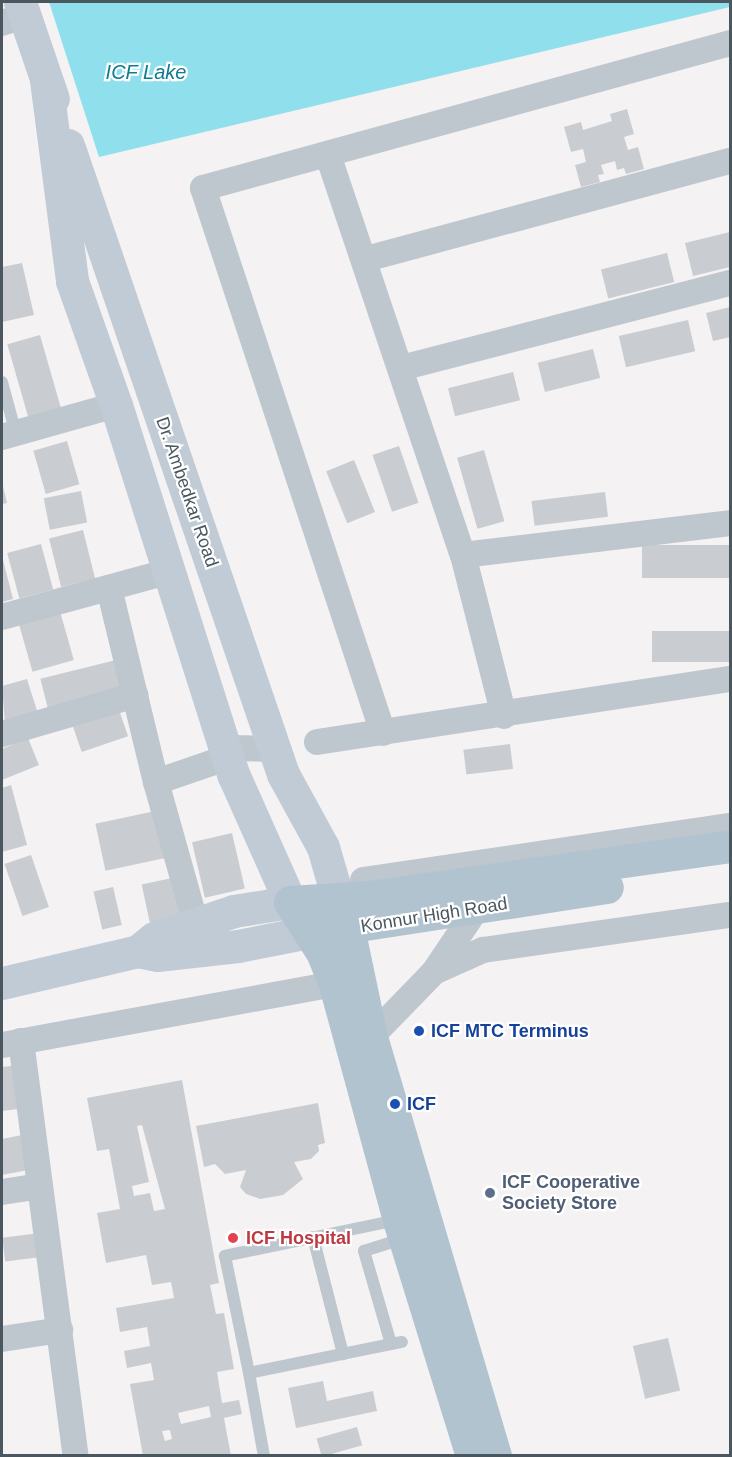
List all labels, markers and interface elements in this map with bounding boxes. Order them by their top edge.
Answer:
water label: ICF Lake [105,60,187,84]
street label: Dr. Ambedkar Road [151,414,223,570]
street label: Konnur High Road [359,893,509,937]
place label: ICF MTC Terminus [431,1020,589,1042]
marker: ICF MTC Terminus [412,1024,426,1038]
place label: ICF [407,1093,436,1115]
marker: ICF [388,1097,402,1111]
place label: ICF Cooperative Society Store [502,1172,640,1214]
marker: ICF Cooperative Society Store [483,1186,497,1200]
place label: ICF Hospital [246,1227,351,1249]
marker: ICF Hospital [224,1229,242,1247]

